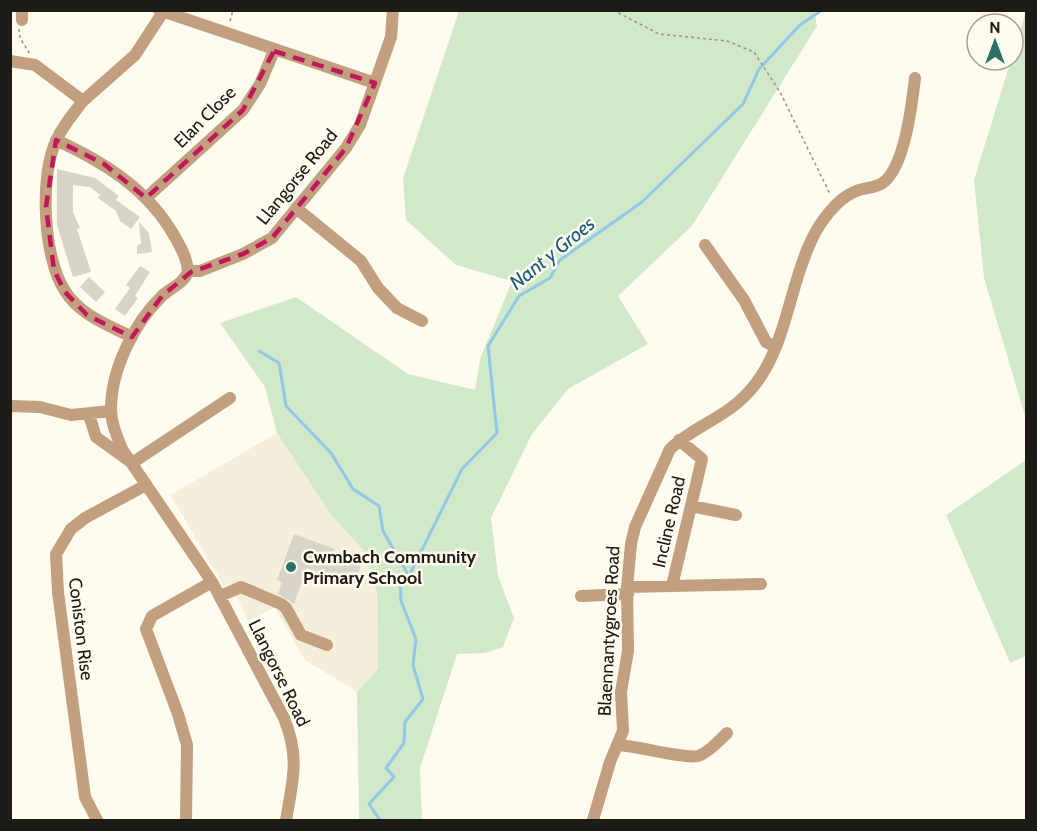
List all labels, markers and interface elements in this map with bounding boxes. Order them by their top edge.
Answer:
north arrow [965,12,1025,72]
text: N [989,18,1001,37]
street label: Elan Close [169,81,241,153]
street label: Llangorse Road [252,125,342,229]
water label: Nant y Groes [505,211,600,295]
street label: Incline Road [648,474,690,570]
street label: Blaennantygroes Road [594,545,624,717]
place label: Cwmbach Community Primary School [303,546,477,589]
marker: Cwmbach Community Primary School [284,560,298,574]
street label: Coniston Rise [64,576,98,682]
street label: Llangorse Road [244,616,314,730]

